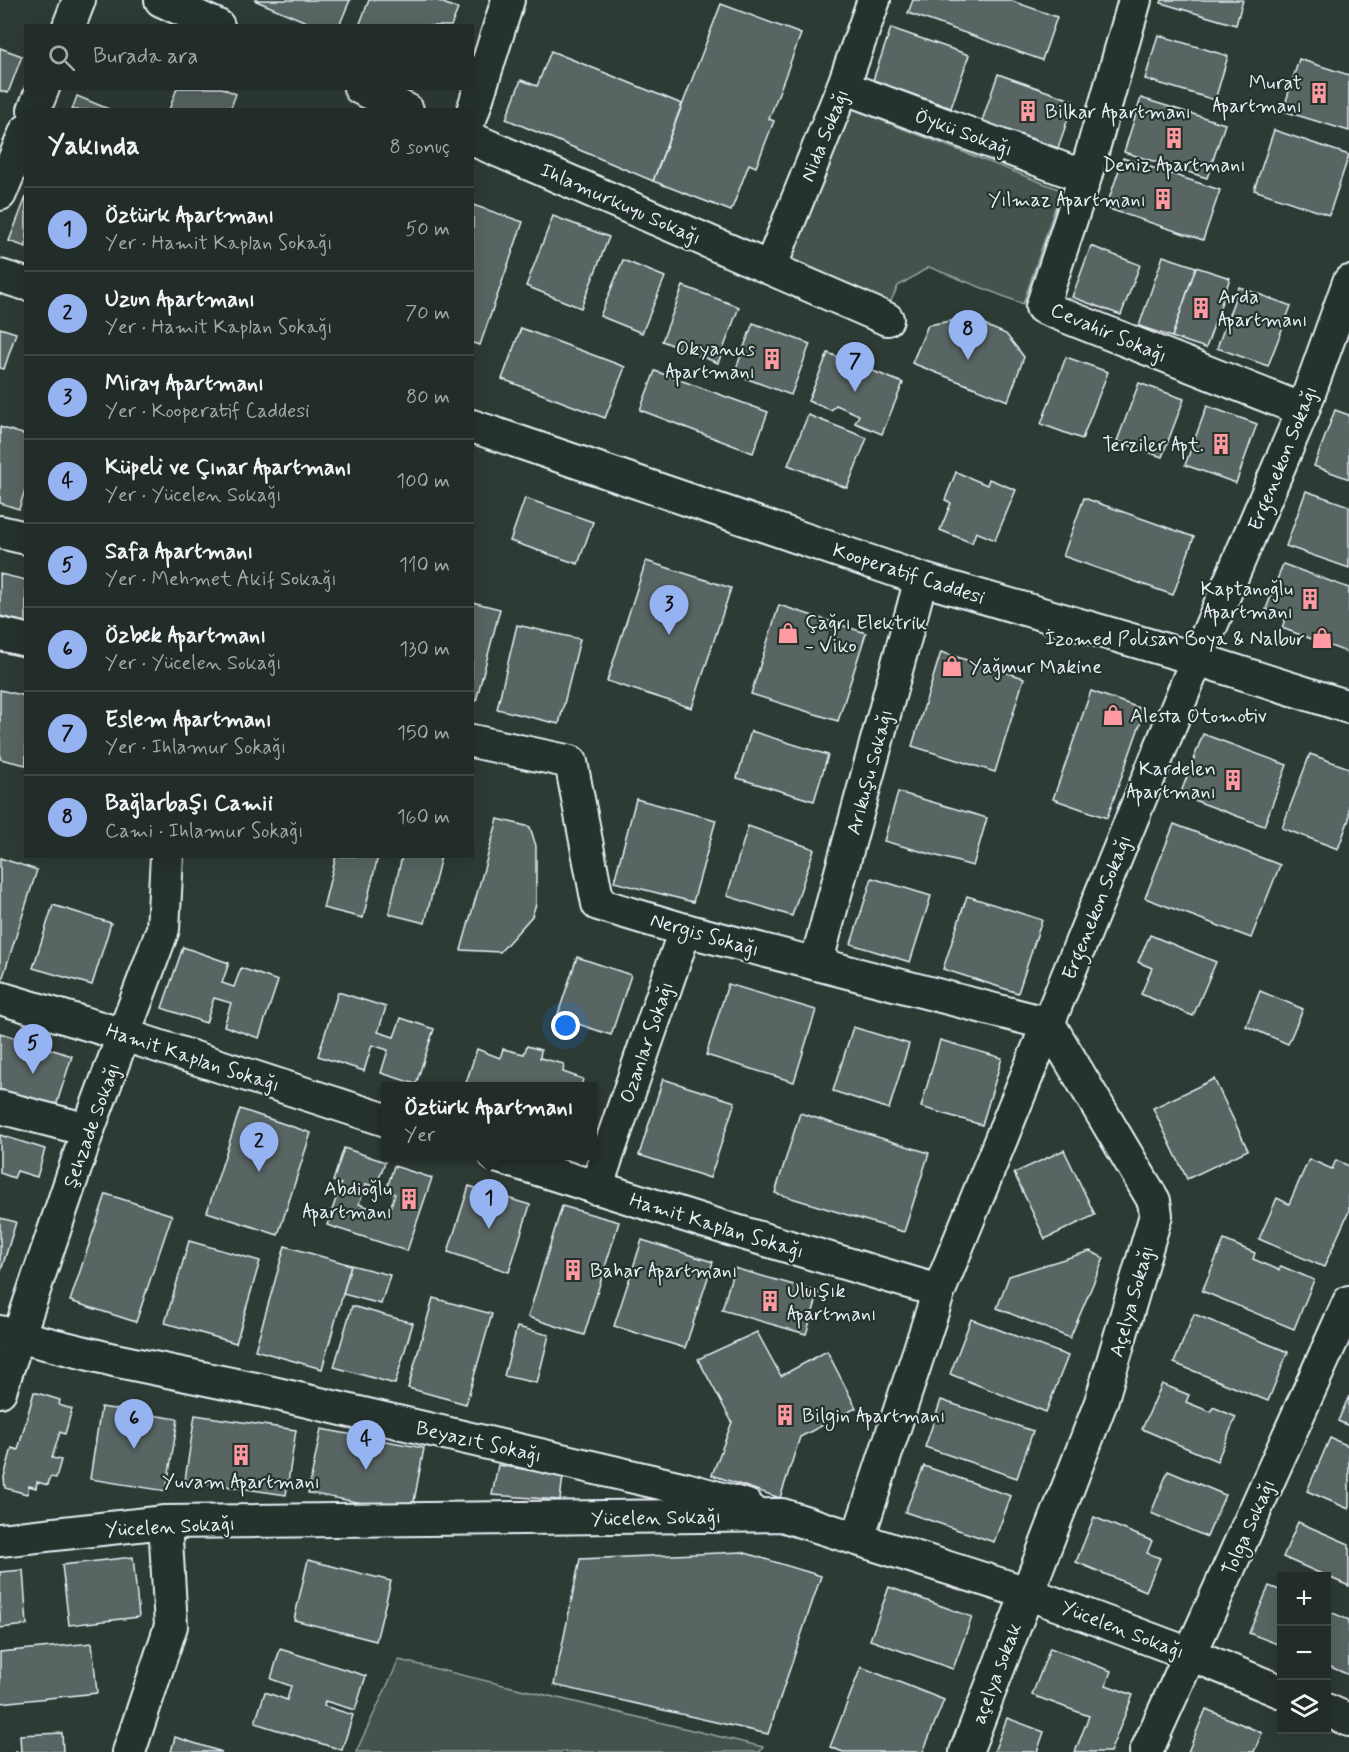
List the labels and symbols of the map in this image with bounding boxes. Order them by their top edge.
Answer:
place label: Murat Apartmanı [1212,70,1302,121]
building icon: Murat Apartmanı [1307,81,1331,105]
street label: Nida Sokağı [795,85,856,186]
building icon: Bilkar Apartmanı [1016,99,1040,123]
place label: Bilkar Apartmanı [1045,99,1191,127]
street label: Öykü Sokağı [911,103,1016,164]
building icon: Deniz Apartmanı [1162,126,1186,150]
place label: Deniz Apartmanı [1102,152,1246,180]
street label: Ihlamurkuyu Sokağı [536,157,705,252]
place label: Yılmaz Apartmanı [988,187,1146,215]
building icon: Yılmaz Apartmanı [1151,187,1175,211]
place label: Arda Apartmanı [1218,284,1308,335]
building icon: Arda Apartmanı [1189,296,1213,320]
street label: Cevahir Sokağı [1046,297,1171,370]
pin: 8 [948,310,988,360]
place label: Okyanus Apartmanı [665,336,755,387]
pin: 7 [836,342,874,392]
building icon: Okyanus Apartmanı [760,347,784,371]
street label: Ergenekon Sokağı [1242,382,1327,536]
place label: Terziler Apt. [1102,432,1204,460]
building icon: Terziler Apt. [1209,432,1233,456]
street label: Kooperatif Caddesi [829,537,988,612]
place label: Kaptanoğlu Apartmanı [1201,576,1293,627]
pin: 3 [650,586,688,635]
building icon: Kaptanoğlu Apartmanı [1298,587,1322,611]
place label: Çağrı Elektrik - Viko [805,610,927,660]
shop icon: Çağrı Elektrik - Viko [776,621,800,645]
place label: İzomed Polisan Boya & Nalbur [1045,626,1305,653]
shop icon: İzomed Polisan Boya & Nalbur [1310,626,1334,650]
shop icon: Yağmur Makine [940,654,964,678]
place label: Yağmur Makine [969,654,1102,681]
shop icon: Alesta Otomotiv [1101,703,1125,727]
place label: Alesta Otomotiv [1130,703,1267,730]
street label: Arıkuşu Sokağı [841,707,900,838]
place label: Kardelen Apartmanı [1126,756,1216,807]
building icon: Kardelen Apartmanı [1221,768,1245,792]
street label: Ergenekon Sokağı [1056,831,1141,985]
street label: Nergis Sokağı [647,907,762,965]
street label: Ozanlar Sokağı [614,978,681,1107]
your location [551,1011,580,1040]
street label: Hamit Kaplan Sokağı [102,1018,283,1099]
pin: 5 [14,1024,52,1074]
street label: Şehzade Sokağı [57,1059,128,1192]
pin: 2 [240,1122,278,1172]
place label: Abdioğlu Apartmanı [302,1176,392,1227]
pin: 1 [470,1180,508,1229]
building icon: Abdioğlu Apartmanı [397,1187,421,1211]
street label: Hamit Kaplan Sokağı [626,1187,807,1266]
street label: Açelya Sokağı [1104,1242,1161,1360]
building icon: Bahar Apartmanı [561,1258,585,1282]
place label: Bahar Apartmanı [590,1258,737,1286]
place label: Uluışık Apartmanı [787,1278,877,1329]
building icon: Uluışık Apartmanı [758,1289,782,1313]
pin: 6 [114,1400,154,1449]
building icon: Bilgin Apartmanı [773,1403,797,1427]
place label: Bilgin Apartmanı [802,1403,945,1431]
street label: Beyazıt Sokağı [413,1415,544,1470]
pin: 4 [346,1420,386,1470]
building icon: Yuvam Apartmanı [229,1443,253,1467]
place label: Yuvam Apartmanı [162,1469,320,1497]
street label: Tolga Sokağı [1216,1475,1284,1581]
street label: Yücelen Sokağı [591,1504,721,1533]
street label: Yücelen Sokağı [104,1511,236,1544]
street label: Yücelen Sokağı [1057,1594,1188,1666]
street label: açelya sokak [966,1619,1029,1728]

